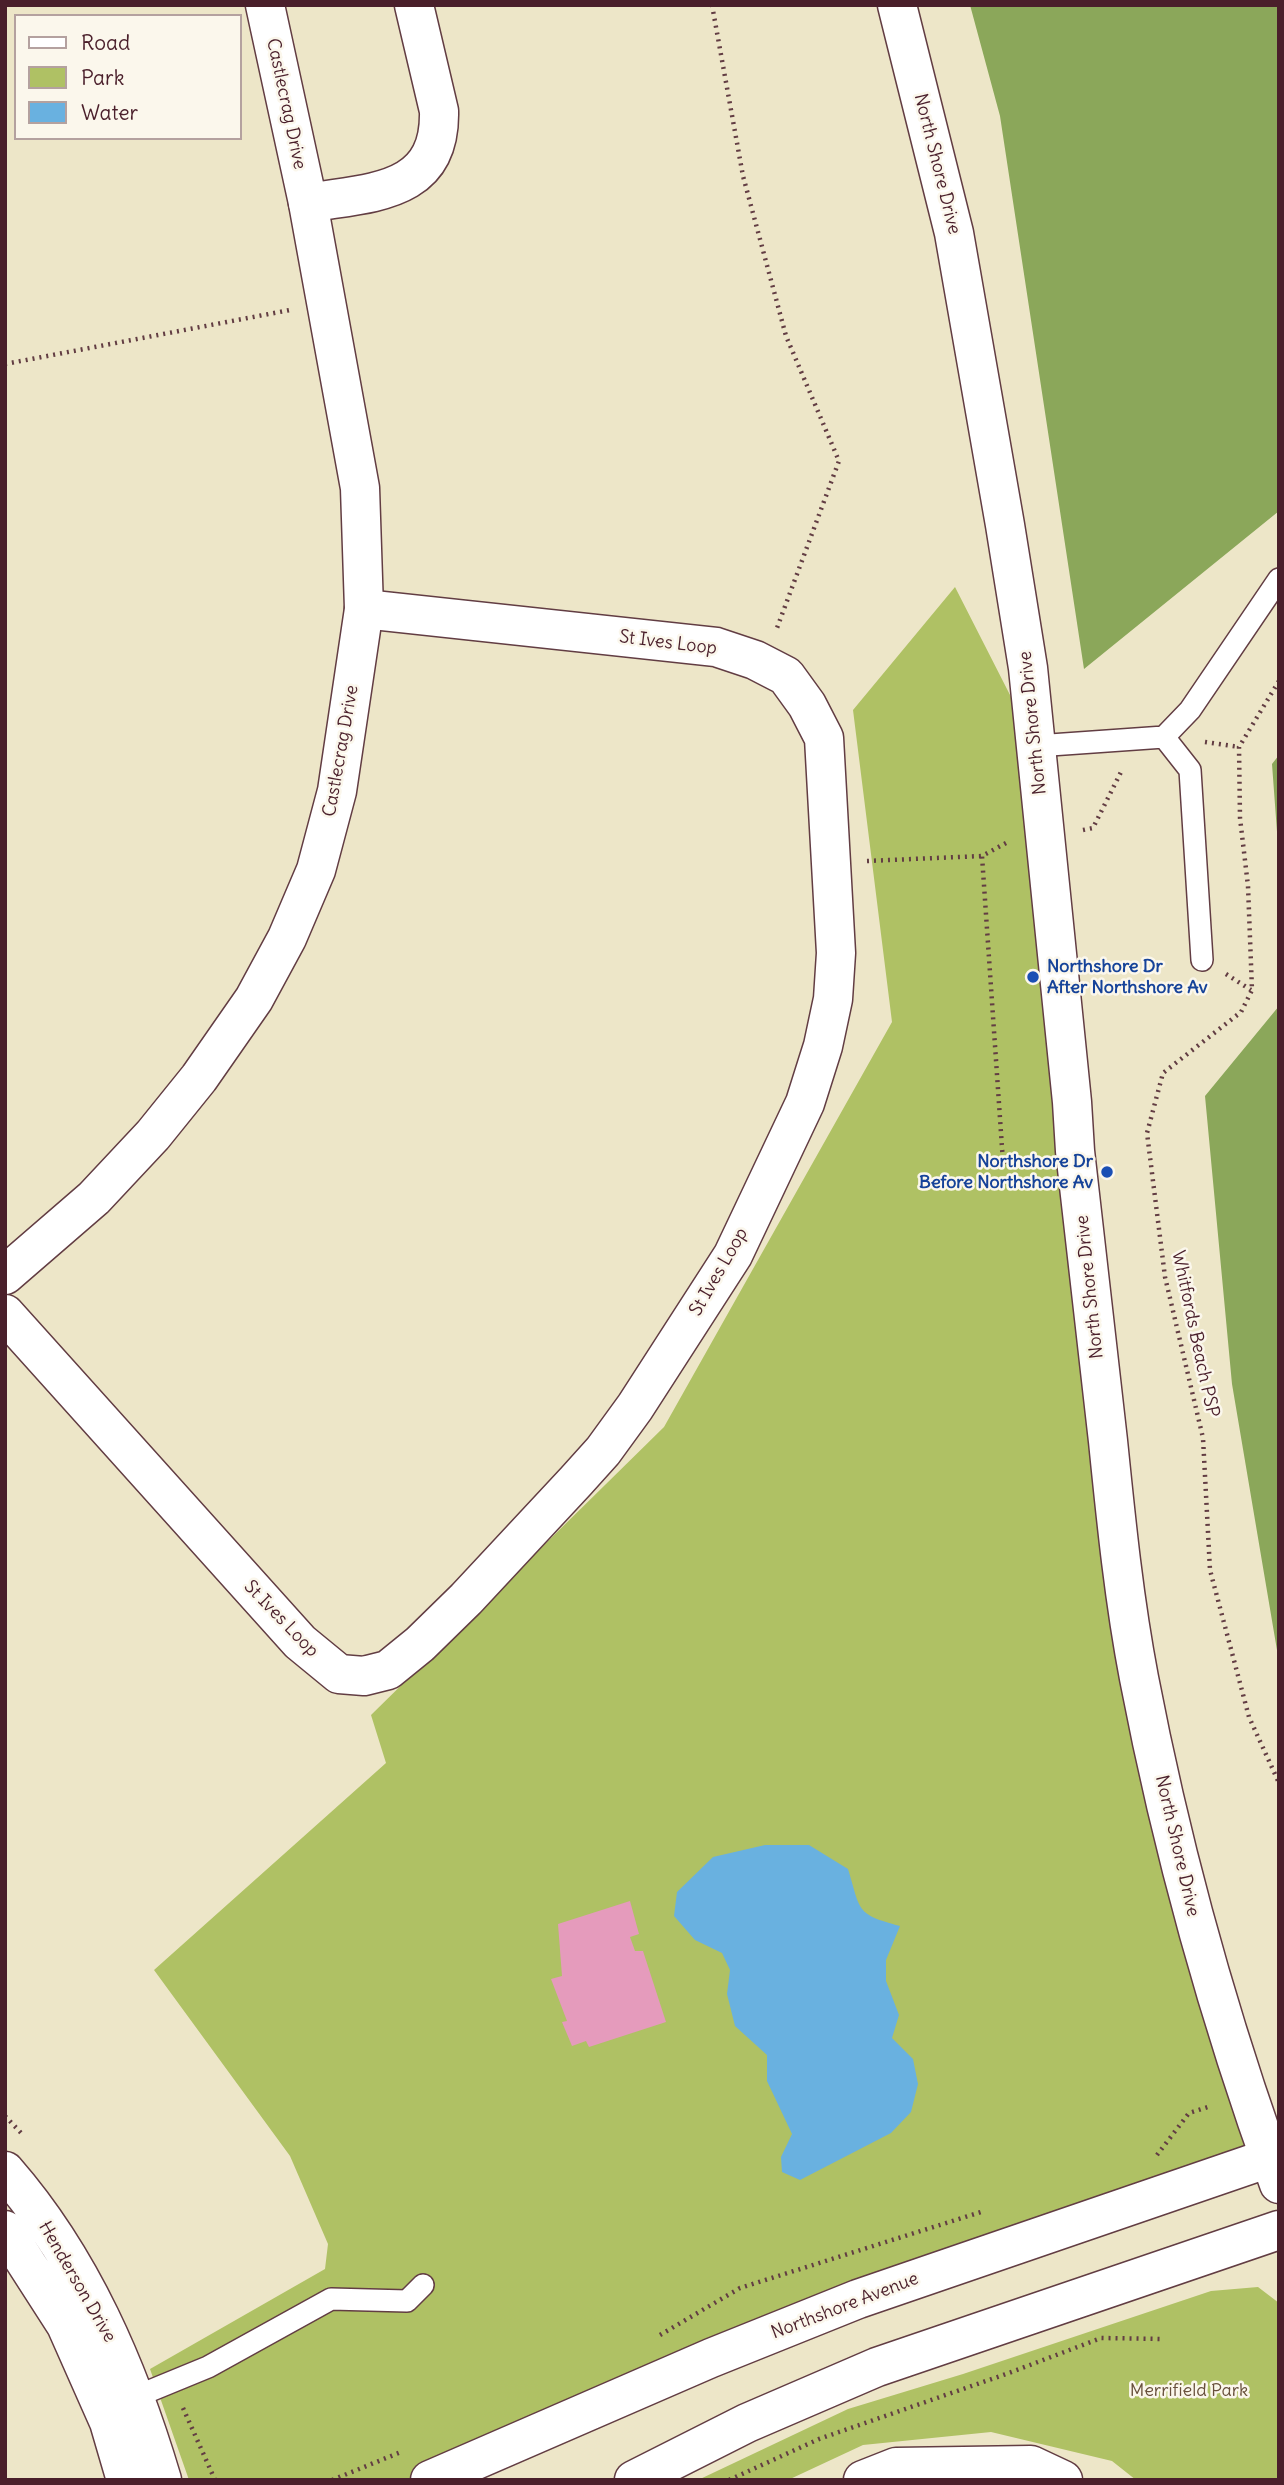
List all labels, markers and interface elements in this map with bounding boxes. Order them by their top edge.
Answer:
legend [14,14,242,140]
text: Road [81,29,130,56]
street label: Castlecrag Drive [262,37,310,171]
text: Park [81,64,124,91]
street label: North Shore Drive [909,91,965,237]
text: Water [81,99,138,126]
street label: St Ives Loop [618,626,718,660]
street label: North Shore Drive [1015,650,1051,796]
street label: Castlecrag Drive [319,683,363,819]
place label: Northshore Dr After Northshore Av [1047,956,1207,998]
marker: Northshore Dr After Northshore Av [1025,969,1041,985]
place label: Northshore Dr Before Northshore Av [919,1151,1093,1194]
marker: Northshore Dr Before Northshore Av [1099,1164,1115,1180]
street label: North Shore Drive [1072,1214,1108,1360]
street label: St Ives Loop [685,1224,753,1320]
street label: Whitfords Beach PSP [1167,1249,1223,1419]
street label: St Ives Loop [239,1576,323,1662]
street label: North Shore Drive [1150,1773,1204,1919]
street label: Henderson Drive [34,2218,120,2346]
street label: Northshore Avenue [768,2268,922,2344]
park label: Merrifield Park [1130,2380,1248,2402]

